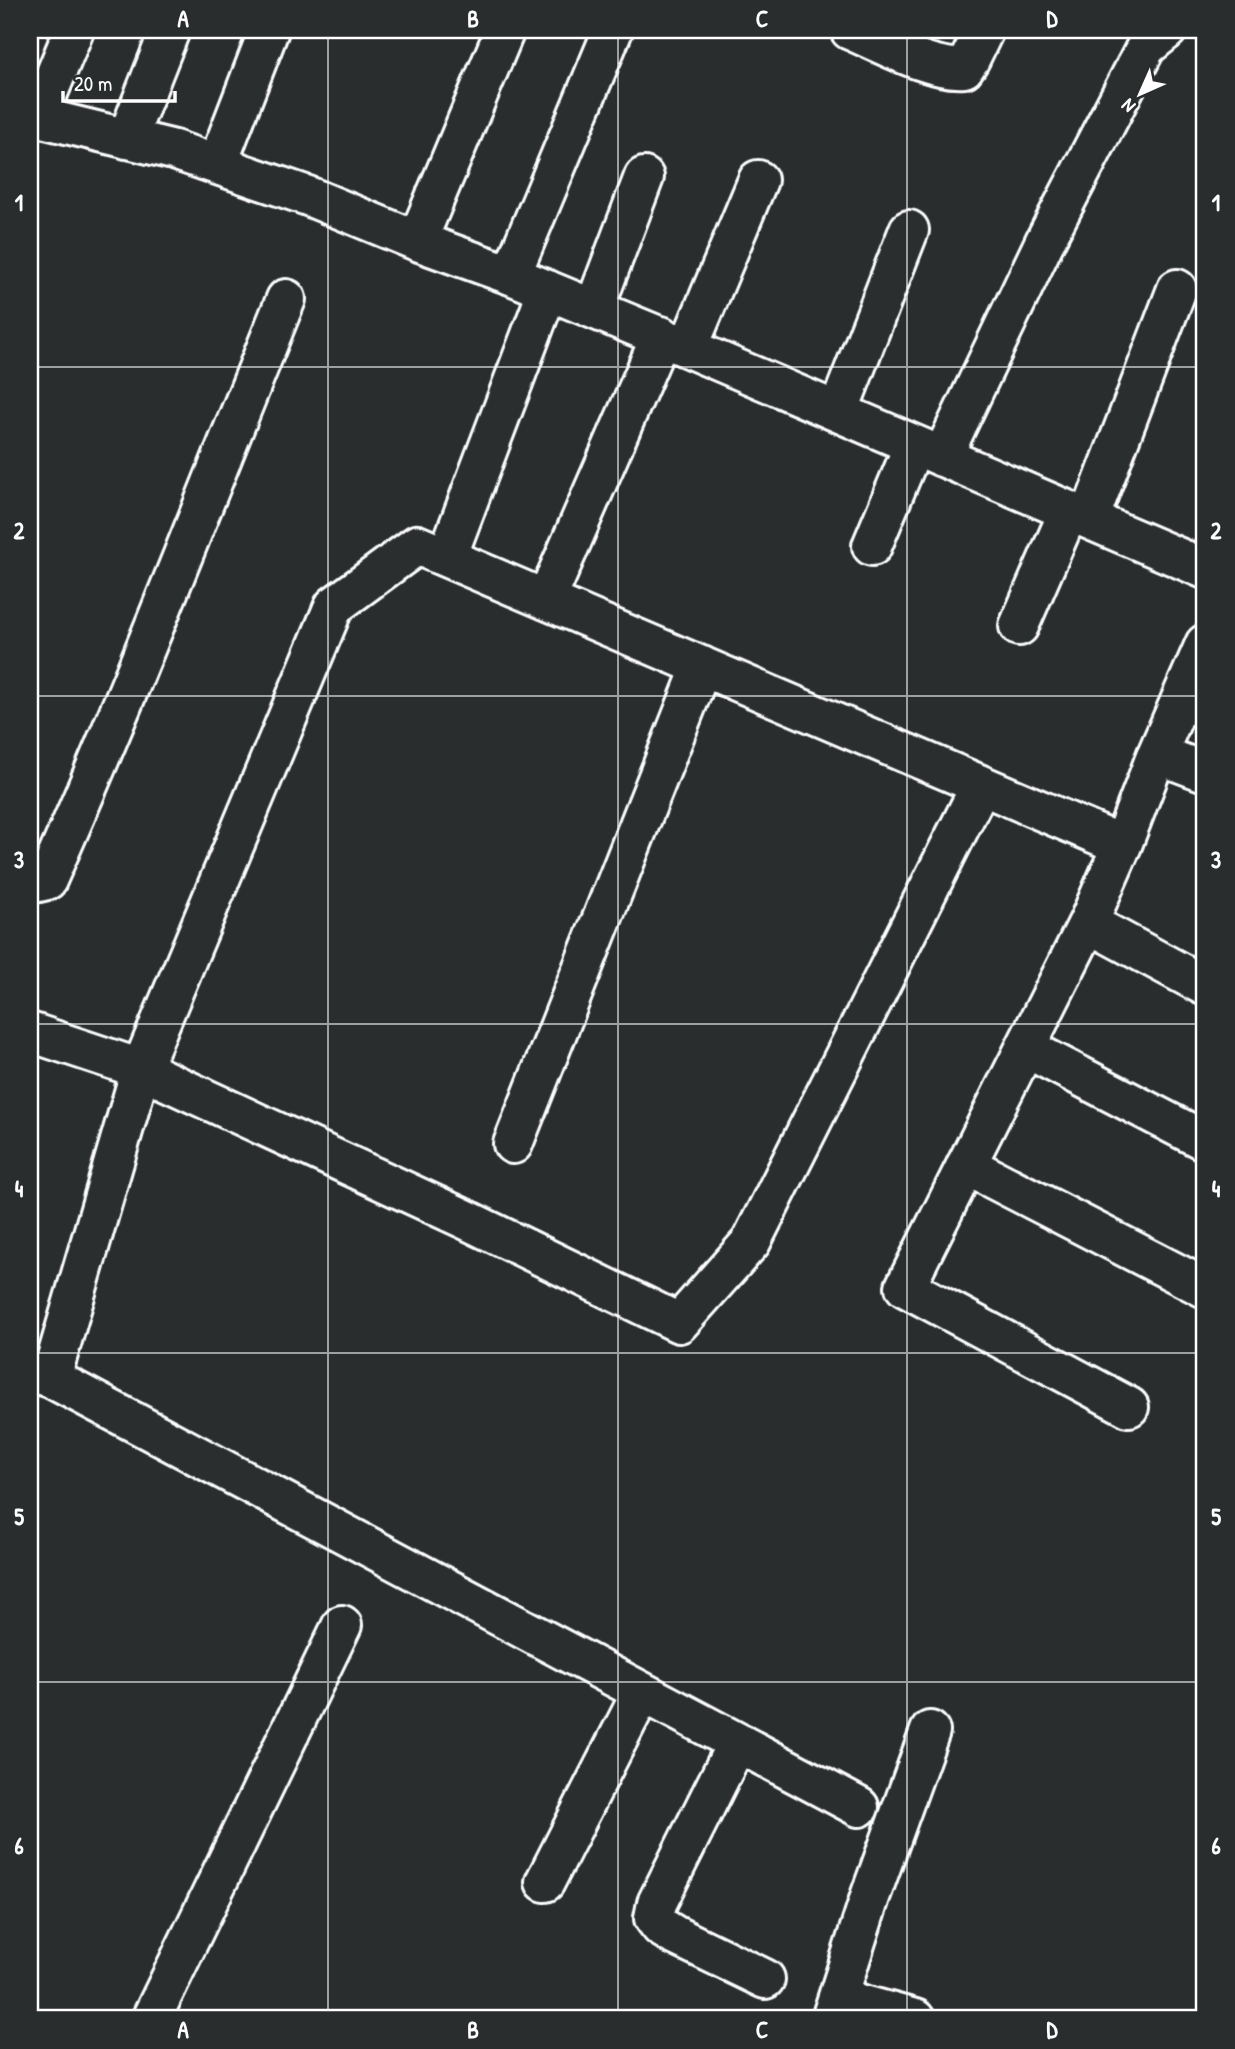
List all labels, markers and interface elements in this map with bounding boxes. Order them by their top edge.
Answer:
text: A [177,3,189,34]
text: B [467,3,479,34]
text: C [756,3,768,34]
text: D [1047,3,1059,34]
scale bar [63,60,175,104]
north arrow [1106,60,1176,130]
text: 20 m [74,69,112,98]
text: N [1115,93,1141,119]
text: 1 [15,187,23,218]
text: 1 [1212,187,1220,218]
text: 2 [14,515,25,546]
text: 2 [1211,515,1222,546]
text: 3 [14,844,24,875]
text: 3 [1211,844,1221,875]
text: 4 [15,1173,24,1204]
text: 4 [1212,1173,1221,1204]
text: 5 [14,1501,24,1532]
text: 5 [1211,1501,1221,1532]
text: 6 [14,1830,24,1861]
text: 6 [1211,1830,1221,1861]
text: A [177,2014,189,2045]
text: B [467,2014,479,2045]
text: C [756,2014,768,2045]
text: D [1047,2014,1059,2045]

